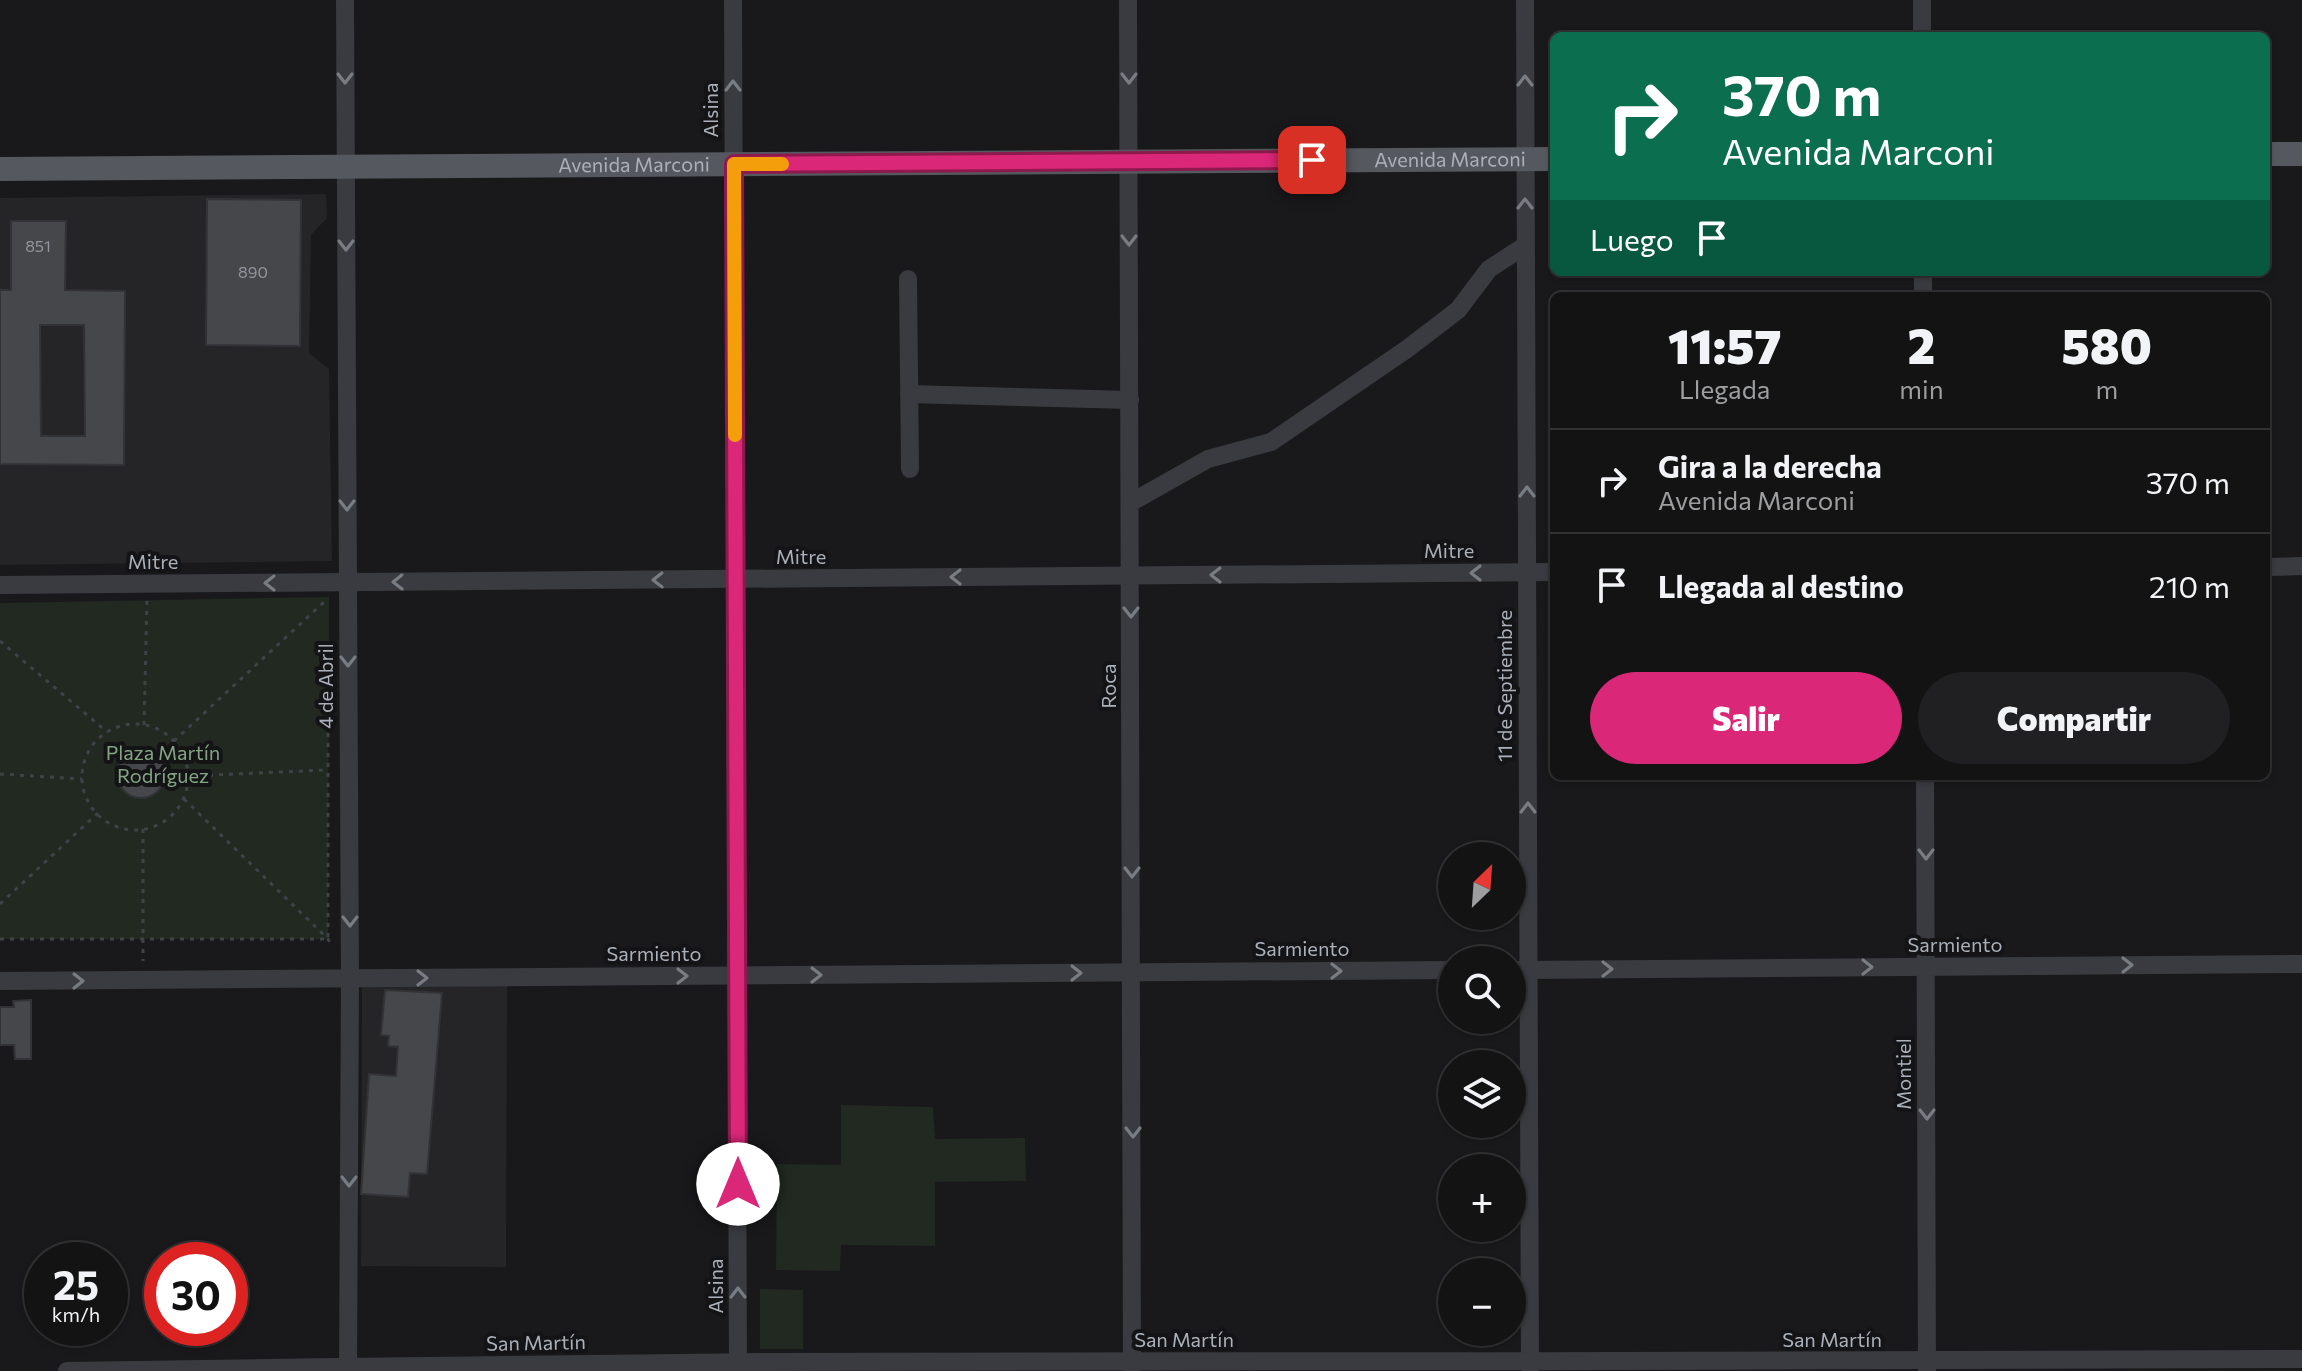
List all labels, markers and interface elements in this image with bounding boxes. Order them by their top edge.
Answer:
text: 370 m [1722,59,1881,128]
icon: right [1590,64,1694,168]
one-way arrow [336,72,354,85]
one-way arrow [1120,72,1138,85]
one-way arrow [1516,74,1534,87]
one-way arrow [724,79,742,92]
street label: Alsina [698,82,722,138]
pin [1278,126,1346,194]
text: Avenida Marconi [1722,128,1995,172]
icon: arrive [1290,138,1334,182]
street label: Avenida Marconi [1374,146,1526,171]
street label: Avenida Marconi [558,151,710,176]
one-way arrow [1516,197,1534,210]
icon: arrive [1690,216,1734,260]
text: Luego [1590,220,1674,257]
one-way arrow [1120,234,1138,247]
house number: 851 [25,236,51,255]
one-way arrow [337,239,355,252]
house number: 890 [238,262,268,281]
text: 11:57 [1668,315,1781,374]
text: 2 [1908,315,1935,374]
text: 580 [2062,315,2152,374]
text: Llegada [1679,373,1770,404]
text: min [1899,373,1944,404]
text: m [2095,373,2118,404]
text: Gira a la derecha [1658,447,1882,484]
icon: right [1590,459,1634,503]
text: 370 m [2146,463,2230,500]
text: Avenida Marconi [1658,484,1855,515]
one-way arrow [1518,485,1536,498]
one-way arrow [338,499,356,512]
street label: Mitre [1424,538,1474,562]
street label: Mitre [776,544,826,568]
street label: Mitre [128,549,178,573]
icon: arrive [1590,563,1634,607]
one-way arrow [1469,564,1482,582]
one-way arrow [1209,566,1222,584]
text: Llegada al destino [1658,567,1904,604]
text: 210 m [2149,567,2230,604]
one-way arrow [949,568,962,586]
one-way arrow [651,571,664,589]
one-way arrow [391,573,404,591]
one-way arrow [263,574,276,592]
one-way arrow [1122,606,1140,619]
street label: 11 de Septiembre [1492,610,1516,762]
street label: 4 de Abril [313,643,337,729]
one-way arrow [339,655,357,668]
street label: Roca [1096,663,1120,709]
button: Salir [1590,672,1902,764]
button: Compartir [1918,672,2230,764]
park label: Plaza Martín Rodríguez [106,740,220,787]
one-way arrow [1519,801,1537,814]
north arrow [1438,842,1526,930]
map controls [1438,842,1526,1346]
one-way arrow [1917,848,1934,861]
one-way arrow [1123,866,1141,879]
one-way arrow [341,915,359,928]
street label: Sarmiento [1908,932,2002,956]
street label: Sarmiento [1255,936,1349,960]
street label: Sarmiento [607,941,701,965]
button: search [1438,946,1526,1034]
one-way arrow [2121,956,2134,974]
one-way arrow [1861,958,1874,976]
one-way arrow [1601,960,1614,978]
one-way arrow [1330,962,1343,980]
one-way arrow [1070,964,1083,982]
one-way arrow [810,966,823,984]
one-way arrow [676,967,689,985]
one-way arrow [416,969,429,987]
one-way arrow [72,972,85,990]
street label: Montiel [1891,1038,1915,1110]
button: layers [1438,1050,1526,1138]
one-way arrow [1918,1108,1935,1121]
one-way arrow [1124,1126,1142,1139]
position arrow [696,1142,780,1226]
button: + [1438,1154,1526,1242]
one-way arrow [340,1175,358,1188]
speed limit sign: 30 [144,1242,248,1346]
street label: Alsina [703,1258,727,1314]
button: − [1438,1258,1526,1346]
text: 25 [53,1259,99,1308]
one-way arrow [729,1286,747,1299]
text: km/h [52,1302,100,1326]
street label: San Martín [1134,1327,1234,1351]
street label: San Martín [1782,1327,1882,1351]
street label: San Martín [486,1329,586,1355]

